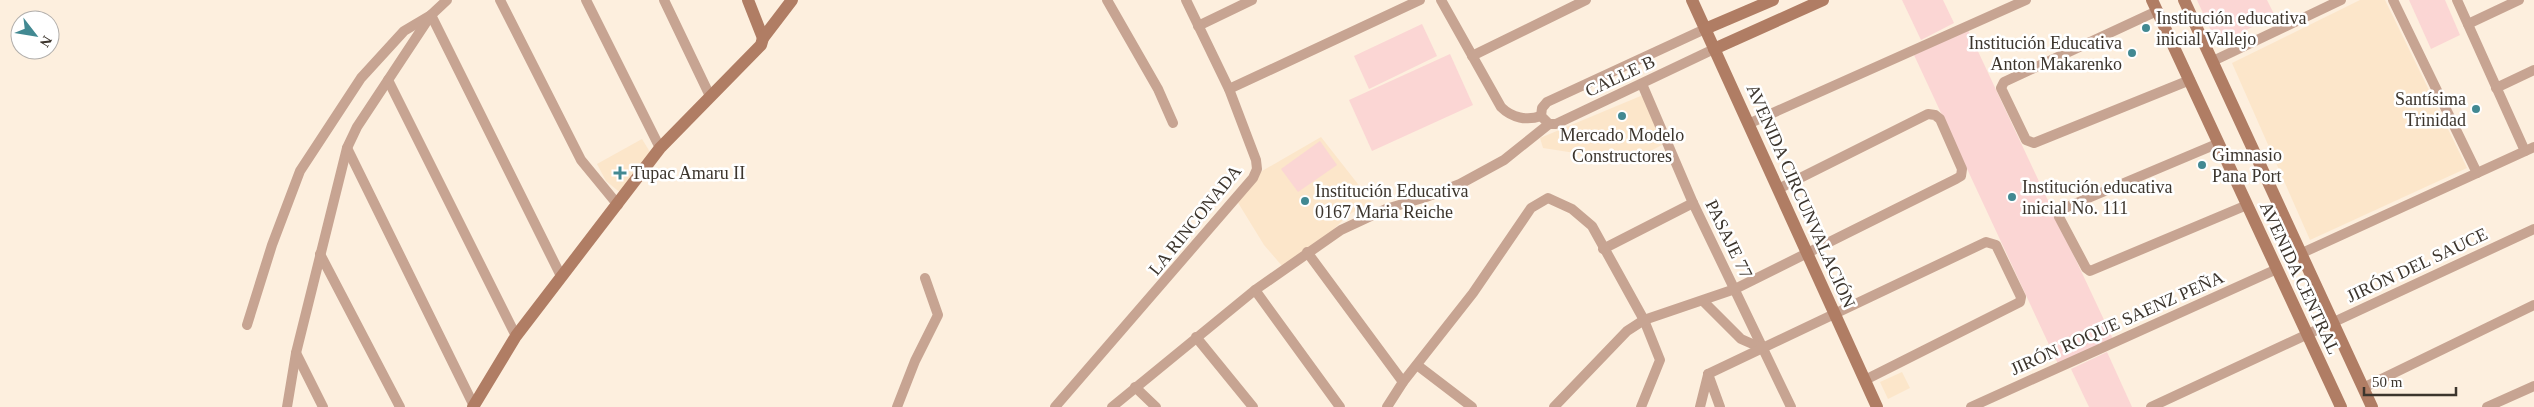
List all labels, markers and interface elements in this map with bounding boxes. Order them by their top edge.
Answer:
place label: Institución educativa inicial Vallejo [2156,8,2306,49]
north arrow [10,10,60,60]
marker: Institución educativa inicial Vallejo [2140,22,2152,34]
text: N [37,33,55,50]
place label: Institución Educativa Anton Makarenko [1969,33,2122,74]
marker: Institución Educativa Anton Makarenko [2126,47,2138,59]
street label: CALLE B [1582,51,1658,101]
street label: AVENIDA CIRCUNVALACIÓN [1742,81,1860,311]
place label: Santísima Trinidad [2395,89,2466,130]
marker: Santísima Trinidad [2470,103,2482,115]
marker: Mercado Modelo Constructores [1616,110,1628,122]
place label: Mercado Modelo Constructores [1560,125,1684,166]
place label: Gimnasio Pana Port [2212,145,2282,186]
marker: Gimnasio Pana Port [2196,159,2208,171]
street label: LA RINCONADA [1145,161,1245,279]
place label: Tupac Amaru II [631,163,745,183]
marker: Tupac Amaru II [613,166,627,180]
place label: Institución educativa inicial No. 111 [2022,177,2172,218]
place label: Institución Educativa 0167 Maria Reiche [1315,181,1468,222]
marker: Institución educativa inicial No. 111 [2006,191,2018,203]
marker: Institución Educativa 0167 Maria Reiche [1299,195,1311,207]
street label: PASAJE 77 [1701,196,1757,282]
street label: AVENIDA CENTRAL [2256,198,2344,358]
street label: JIRÓN DEL SAUCE [2343,223,2491,306]
street label: JIRÓN ROQUE SAENZ PEÑA [2007,266,2227,379]
scale bar [2364,364,2456,396]
text: 50 m [2372,374,2403,390]

